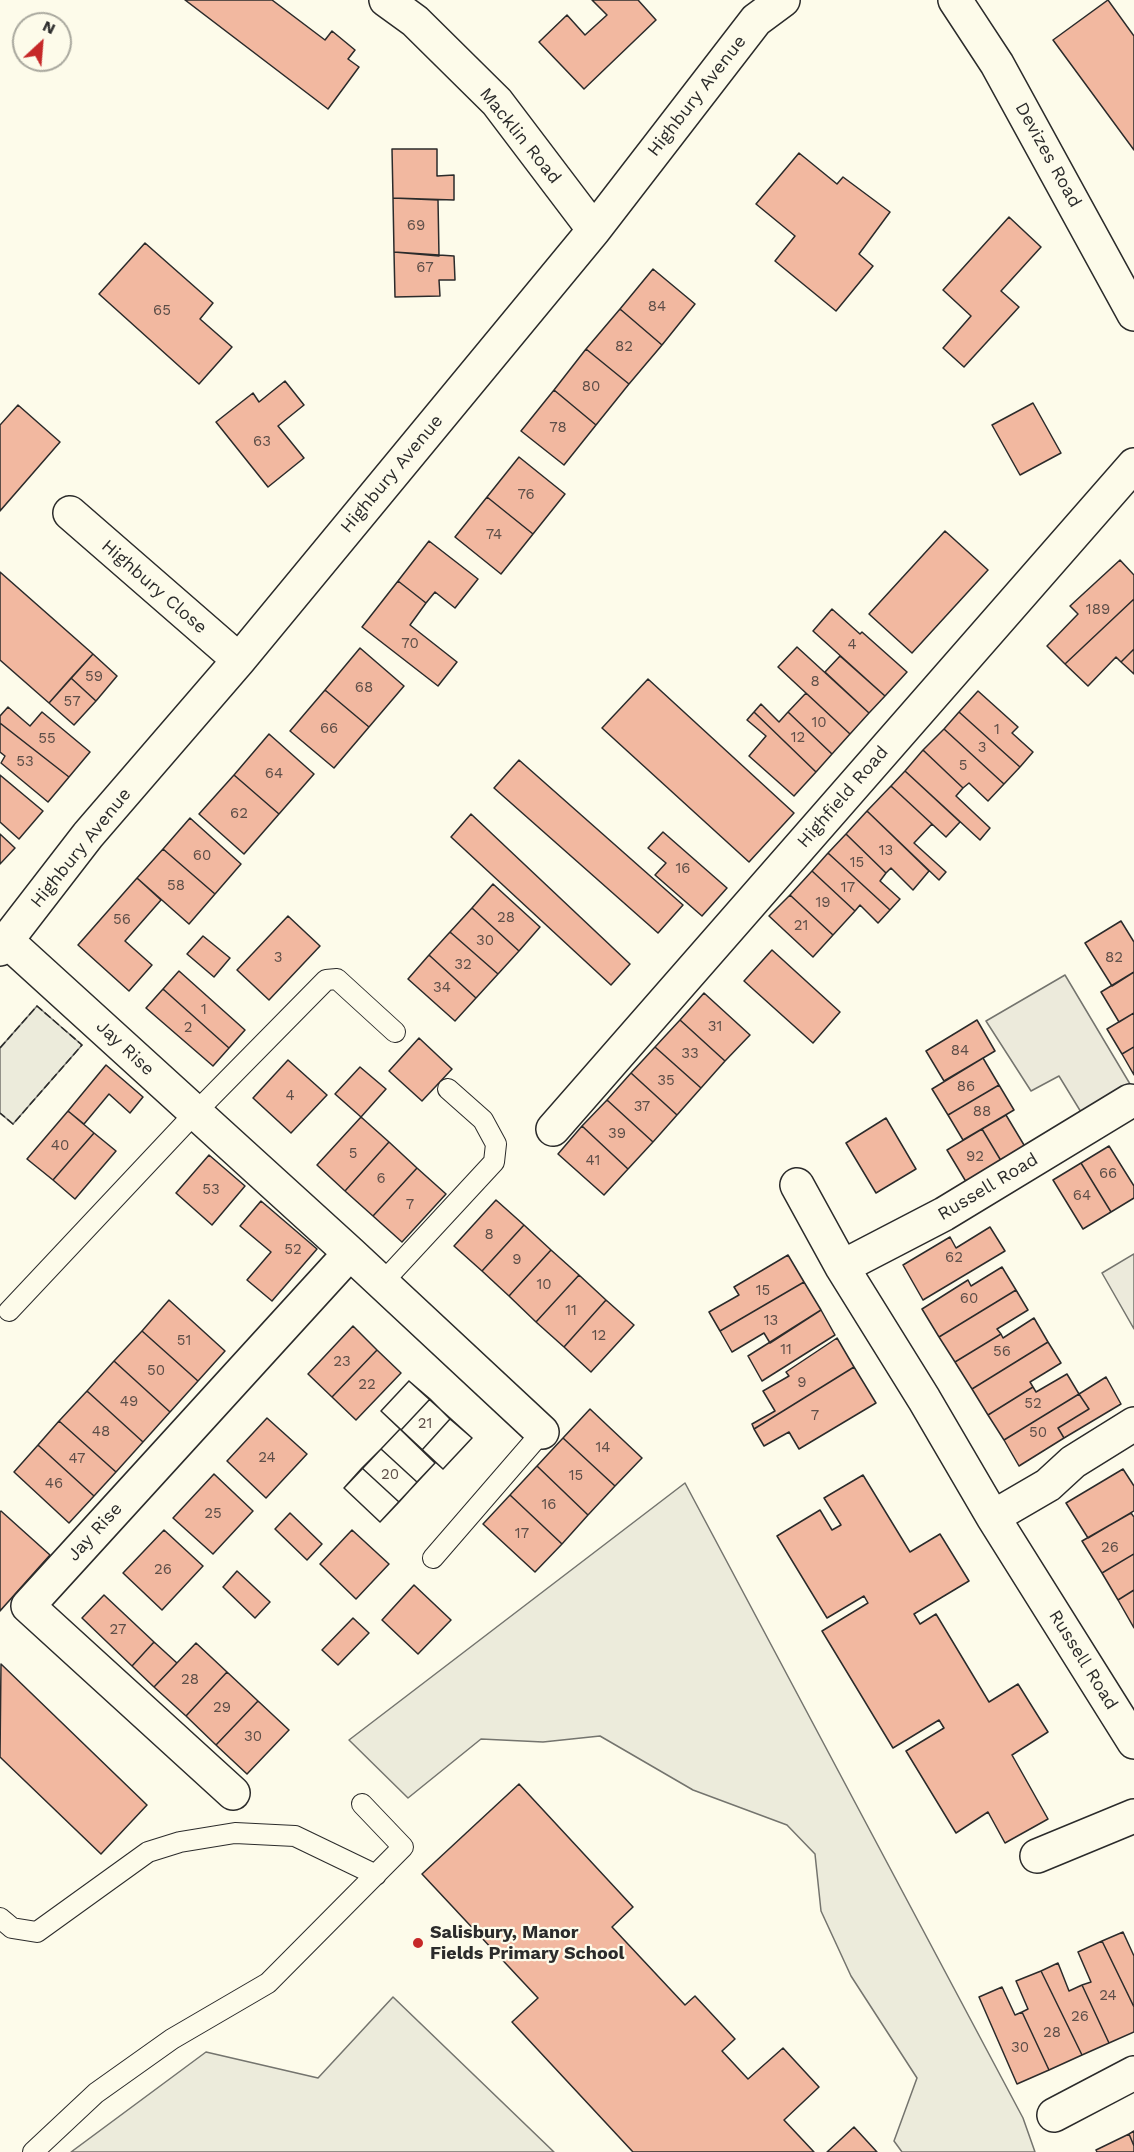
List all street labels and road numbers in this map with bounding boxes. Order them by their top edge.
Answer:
street label: Highbury Avenue [643,31,751,161]
street label: Macklin Road [475,84,565,188]
street label: Devizes Road [1010,99,1086,211]
street label: Highbury Avenue [336,411,448,537]
street label: Highbury Close [97,535,211,639]
street label: Highfield Road [793,742,893,852]
street label: Highbury Avenue [26,784,136,912]
street label: Jay Rise [91,1016,159,1080]
street label: Russell Road [934,1149,1042,1225]
street label: Jay Rise [63,1498,127,1566]
street label: Russell Road [1044,1606,1122,1714]

